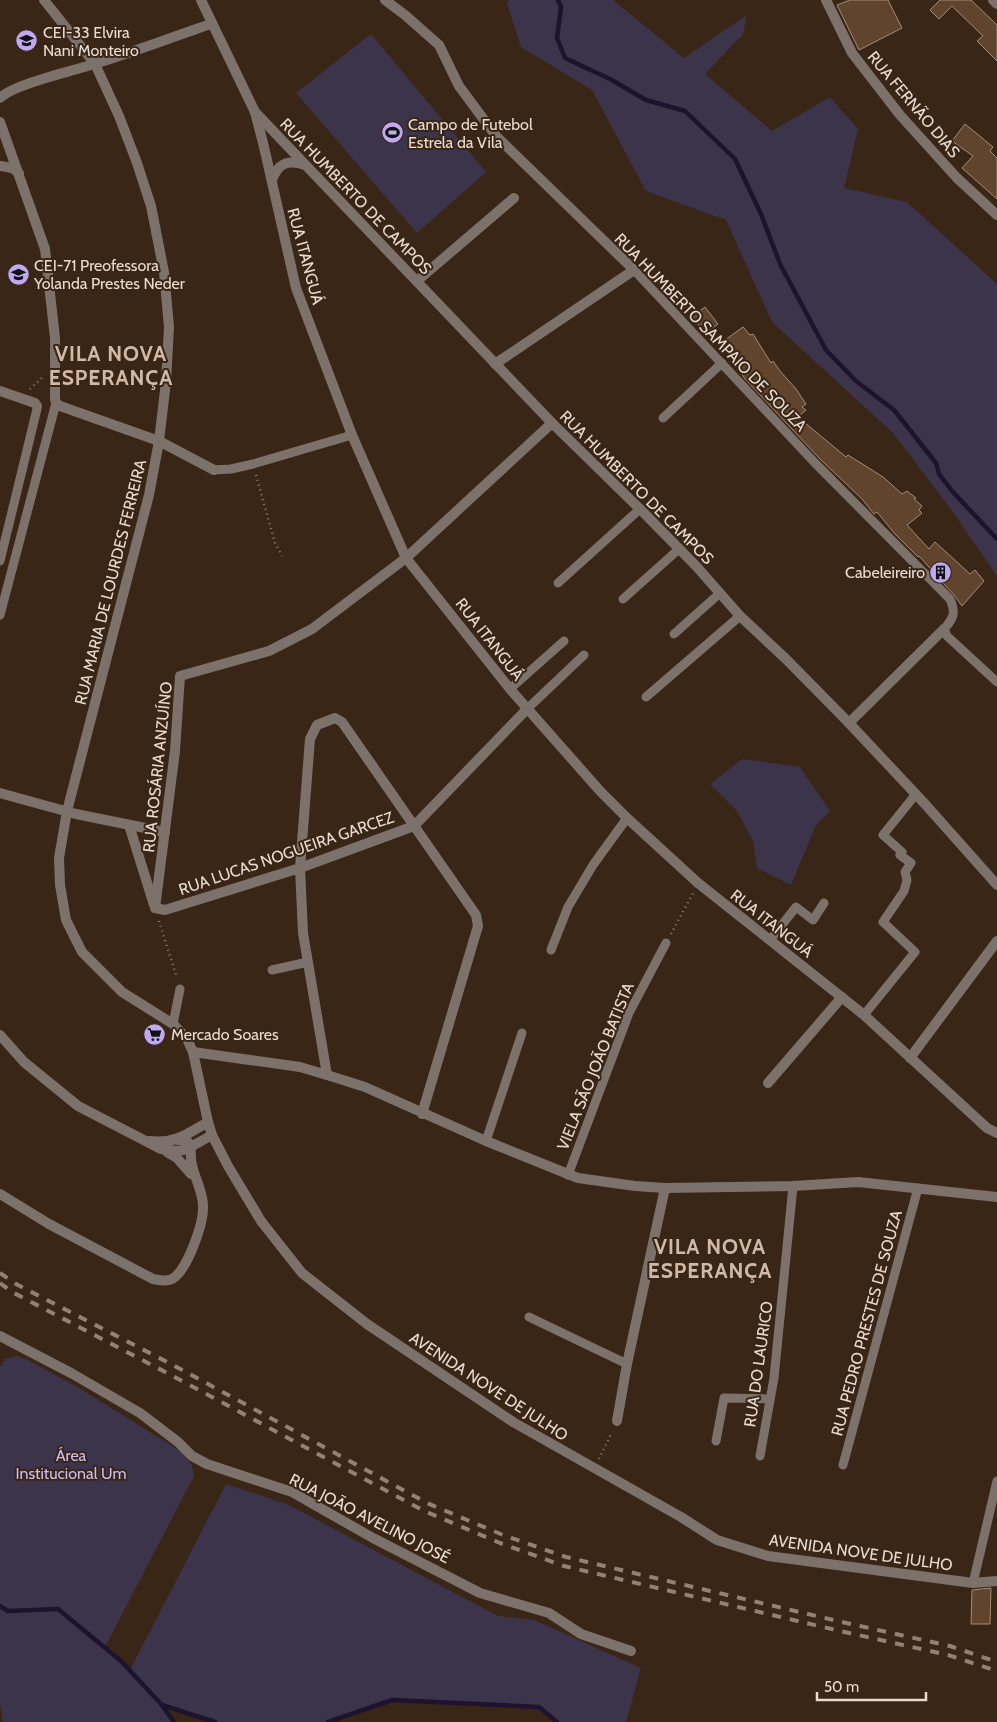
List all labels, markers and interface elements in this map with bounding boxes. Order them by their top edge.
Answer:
place label: CEI-33 Elvira Nani Monteiro [43,23,139,60]
school or university icon: CEI-33 Elvira Nani Monteiro [15,29,39,53]
street label: RUA FERNÃO DIAS [864,47,964,161]
street label: RUA HUMBERTO DE CAMPOS [276,114,435,278]
place label: Campo de Futebol Estrela da Vila [408,115,533,152]
sports icon: Campo de Futebol Estrela da Vila [380,121,404,145]
street label: RUA ITANGUÁ [283,206,328,307]
street label: RUA HUMBERTO SAMPAIO DE SOUZA [611,229,811,436]
place label: CEI-71 Preofessora Yolanda Prestes Neder [33,256,186,293]
school or university icon: CEI-71 Preofessora Yolanda Prestes Neder [6,262,30,286]
district label: VILA NOVA ESPERANÇA [49,341,173,390]
street label: RUA HUMBERTO DE CAMPOS [556,407,717,568]
street label: RUA MARIA DE LOURDES FERREIRA [71,457,150,707]
building icon: Cabeleireiro [929,560,953,584]
place label: Cabeleireiro [845,563,925,582]
street label: RUA ITANGUÁ [452,594,528,684]
street label: RUA ROSÁRIA ANZUÍNO [139,681,176,854]
street label: RUA LUCAS NOGUEIRA GARCEZ [176,808,396,899]
street label: RUA ITANGUÁ [727,885,817,962]
street label: VIELA SÃO JOÃO BATISTA [553,980,638,1153]
supermarket icon: Mercado Soares [143,1022,167,1046]
place label: Mercado Soares [171,1025,279,1044]
street label: RUA PEDRO PRESTES DE SOUZA [827,1208,906,1438]
district label: VILA NOVA ESPERANÇA [648,1234,772,1283]
street label: RUA DO LAURICO [740,1300,777,1428]
street label: AVENIDA NOVE DE JULHO [406,1328,571,1445]
park label: Área Institucional Um [16,1446,126,1483]
street label: RUA JOÃO AVELINO JOSÉ [286,1470,453,1567]
street label: AVENIDA NOVE DE JULHO [768,1530,954,1575]
scale bar [817,1670,926,1702]
text: 50 m [824,1678,859,1696]

